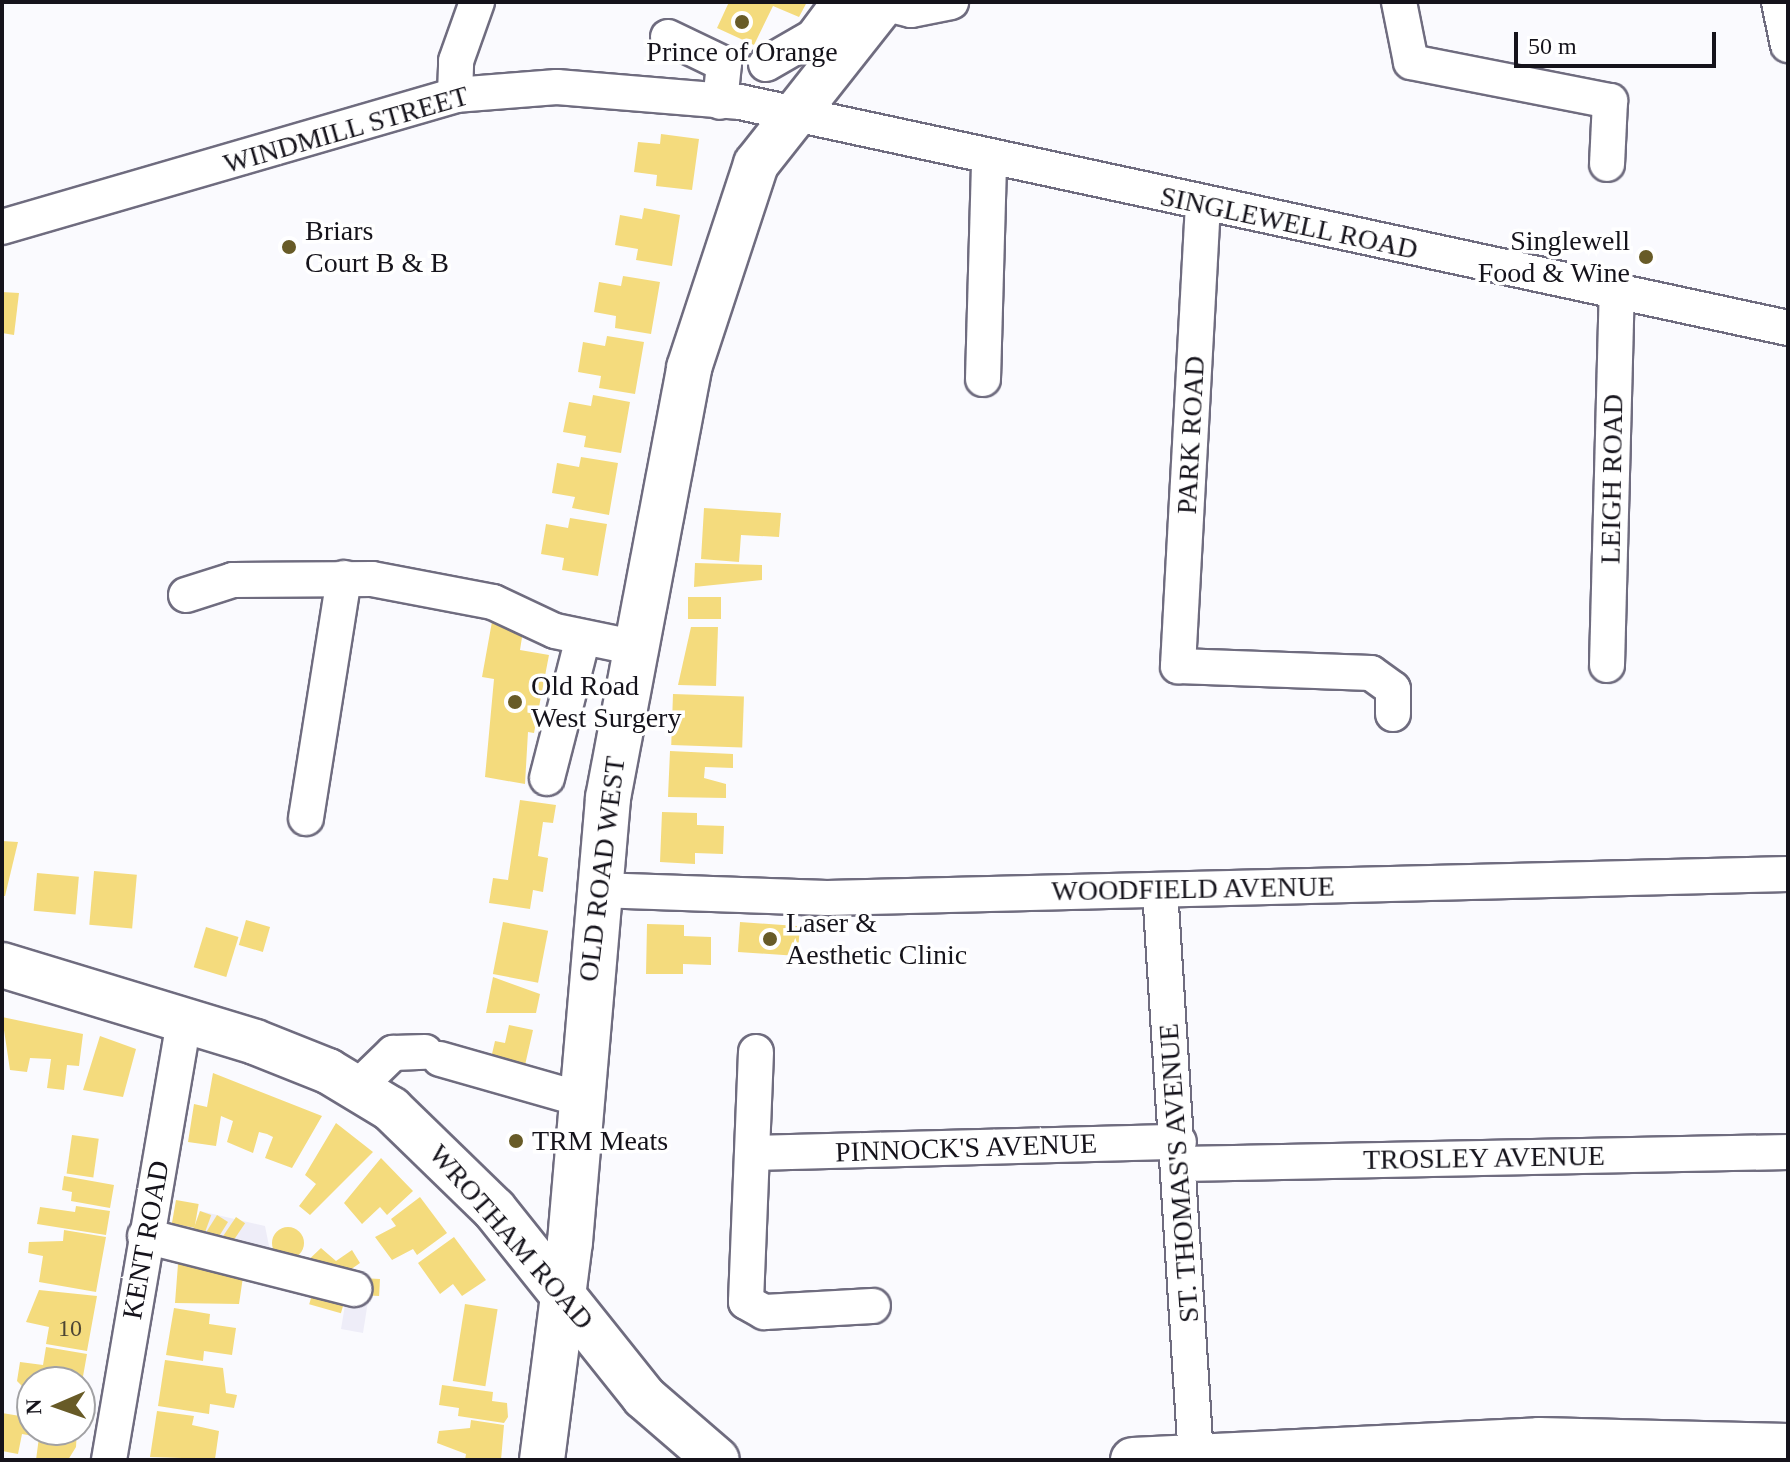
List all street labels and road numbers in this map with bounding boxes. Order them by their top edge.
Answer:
street label: WINDMILL STREET [219,79,473,181]
street label: SINGLEWELL ROAD [1157,179,1421,267]
street label: PARK ROAD [1170,355,1212,515]
street label: LEIGH ROAD [1594,394,1630,564]
street label: OLD ROAD WEST [571,754,633,984]
street label: WOODFIELD AVENUE [1050,870,1336,908]
street label: ST. THOMAS'S AVENUE [1152,1021,1206,1325]
street label: PINNOCK'S AVENUE [834,1127,1098,1169]
street label: WROTHAM ROAD [422,1138,600,1336]
street label: TROSLEY AVENUE [1361,1139,1607,1177]
street label: KENT ROAD [115,1158,177,1322]

